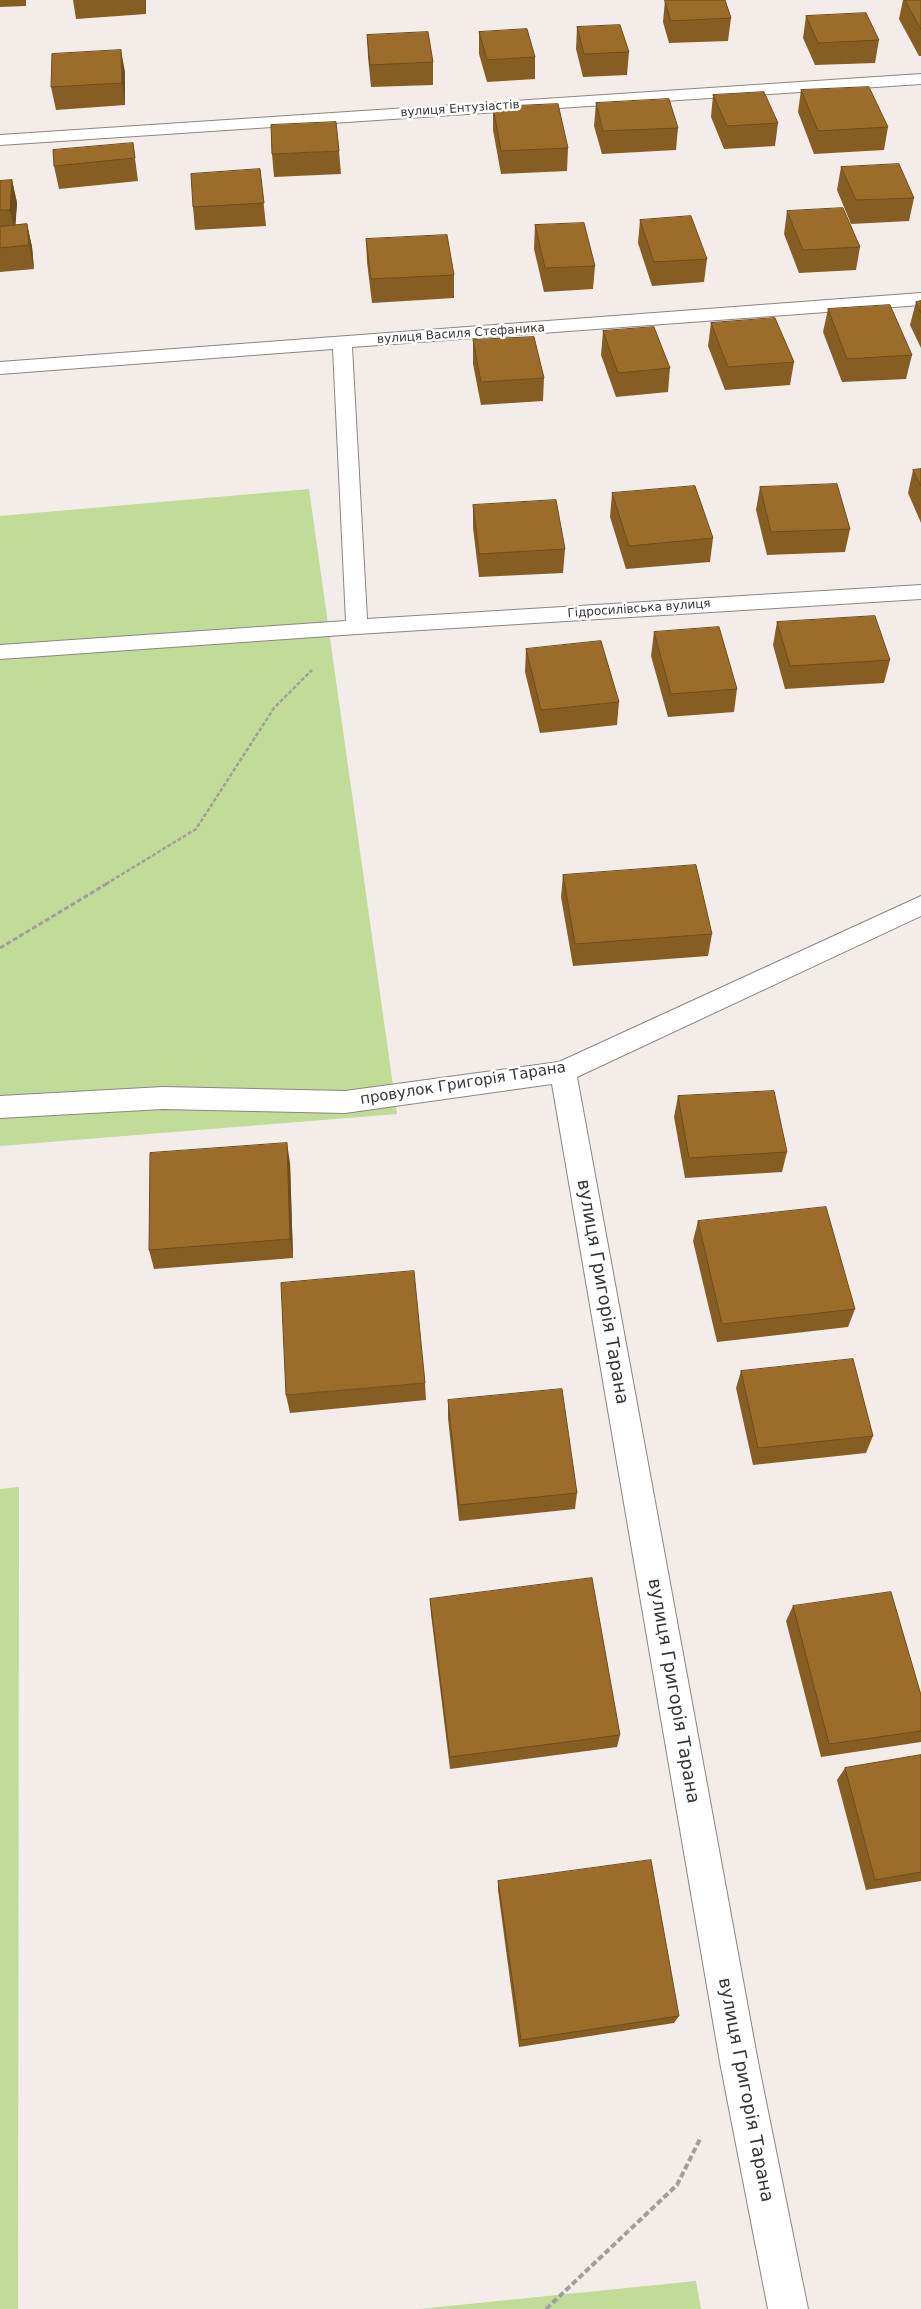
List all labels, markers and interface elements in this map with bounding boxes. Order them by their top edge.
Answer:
street label: вулиця Ентузіастів [400,98,520,120]
street label: вулиця Василя Стефаника [377,321,545,347]
street label: Гідросилівська вулиця [567,597,711,621]
street label: провулок Григорія Тарана [359,1059,567,1109]
street label: вулиця Григорія Тарана [572,1178,632,1406]
street label: вулиця Григорія Тарана [643,1577,703,1805]
street label: вулиця Григорія Тарана [713,1976,777,2204]

